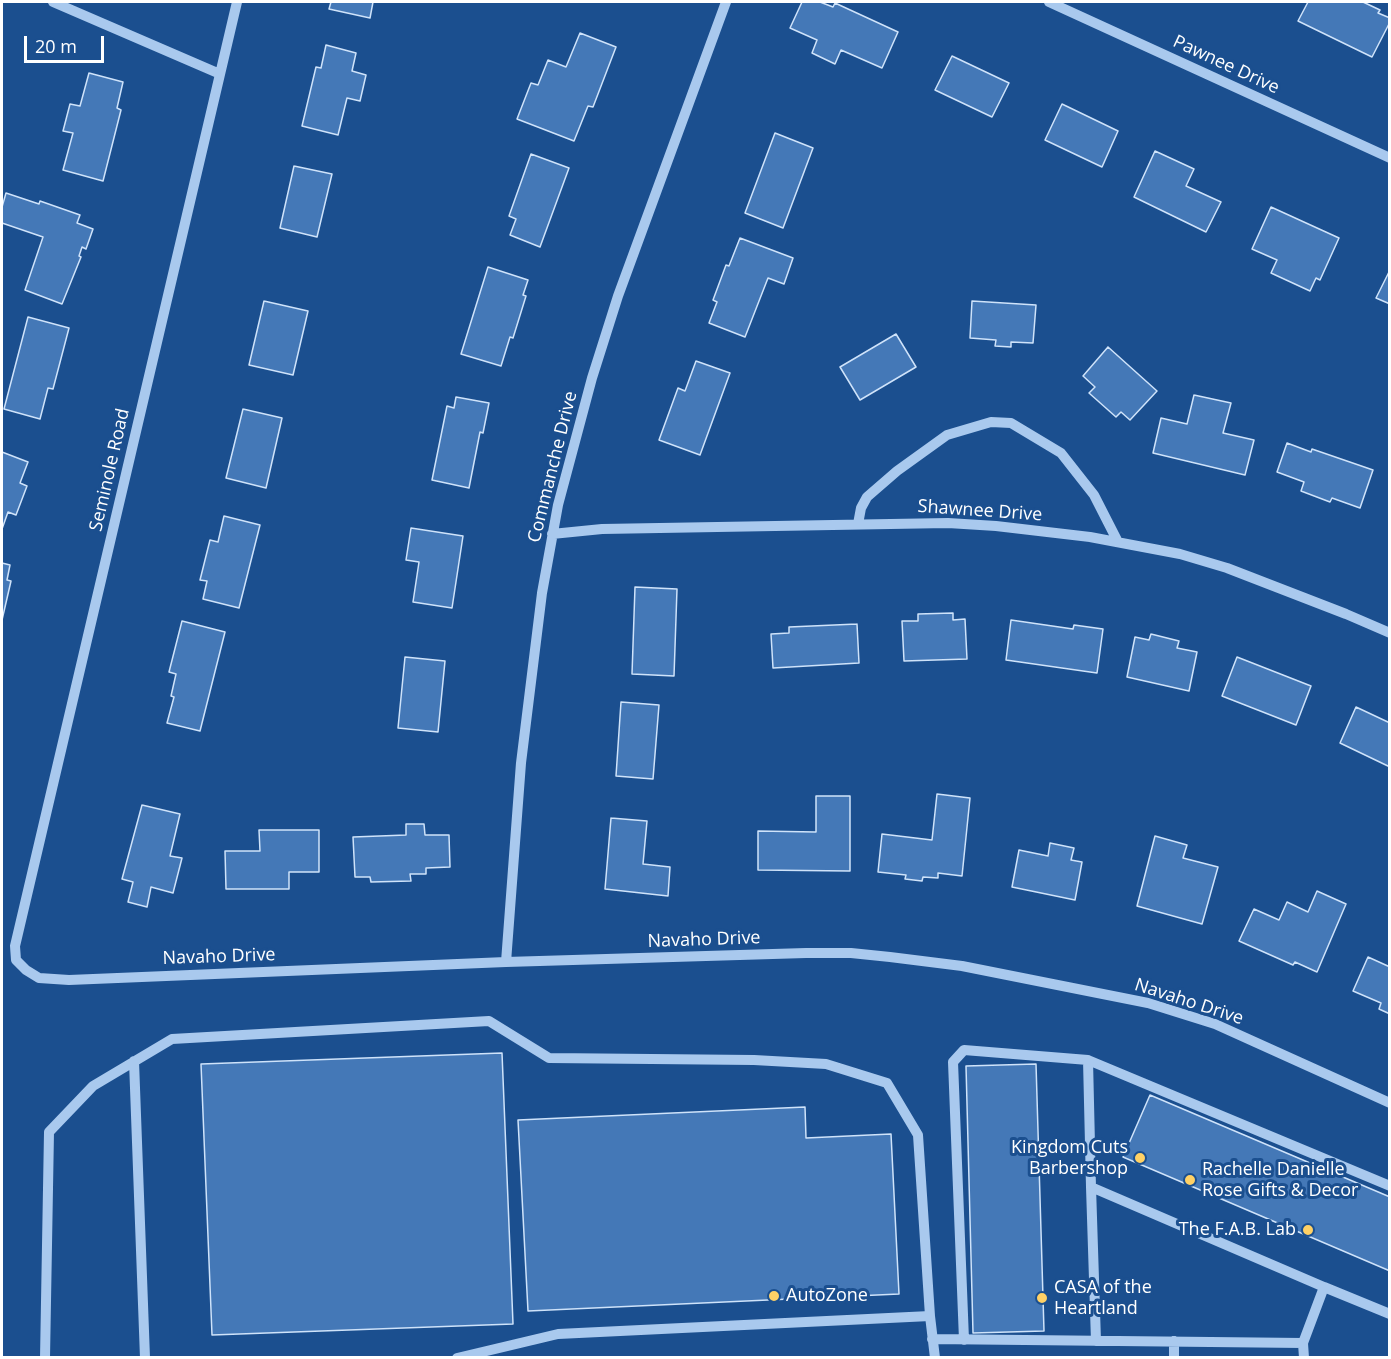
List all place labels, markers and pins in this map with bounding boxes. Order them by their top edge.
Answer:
place label: Kingdom Cuts Barbershop [1011,1137,1128,1180]
marker: Kingdom Cuts Barbershop [1133,1151,1147,1165]
place label: Rachelle Danielle Rose Gifts & Decor [1202,1159,1358,1202]
marker: Rachelle Danielle Rose Gifts & Decor [1183,1173,1197,1187]
place label: The F.A.B. Lab [1179,1219,1296,1241]
marker: The F.A.B. Lab [1301,1223,1315,1237]
place label: CASA of the Heartland [1054,1277,1152,1320]
place label: AutoZone [786,1285,868,1307]
marker: AutoZone [767,1289,781,1303]
marker: CASA of the Heartland [1035,1291,1049,1305]

